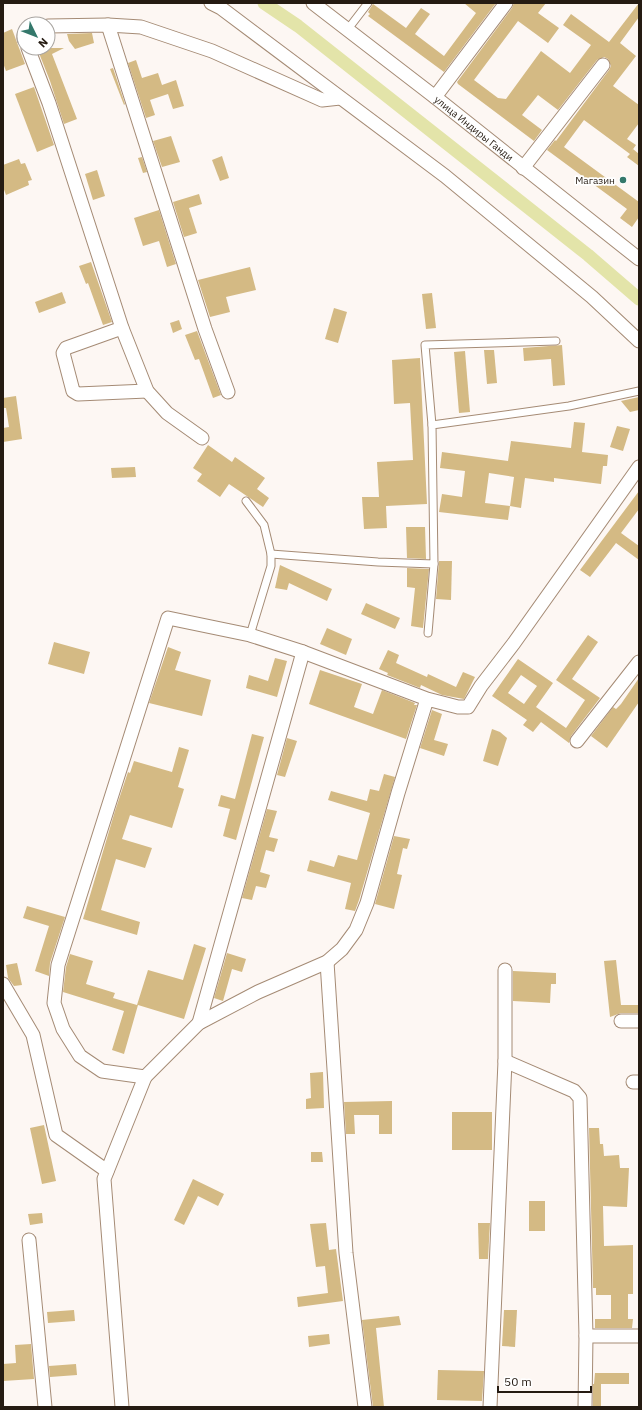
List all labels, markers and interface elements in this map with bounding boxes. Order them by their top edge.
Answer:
north arrow [16,16,56,56]
text: N [35,35,51,51]
street label: улица Индиры Ганди [432,93,517,164]
place label: Магазин [575,174,615,187]
marker: Магазин [618,175,628,185]
scale bar [498,1368,591,1394]
text: 50 m [504,1374,532,1389]

